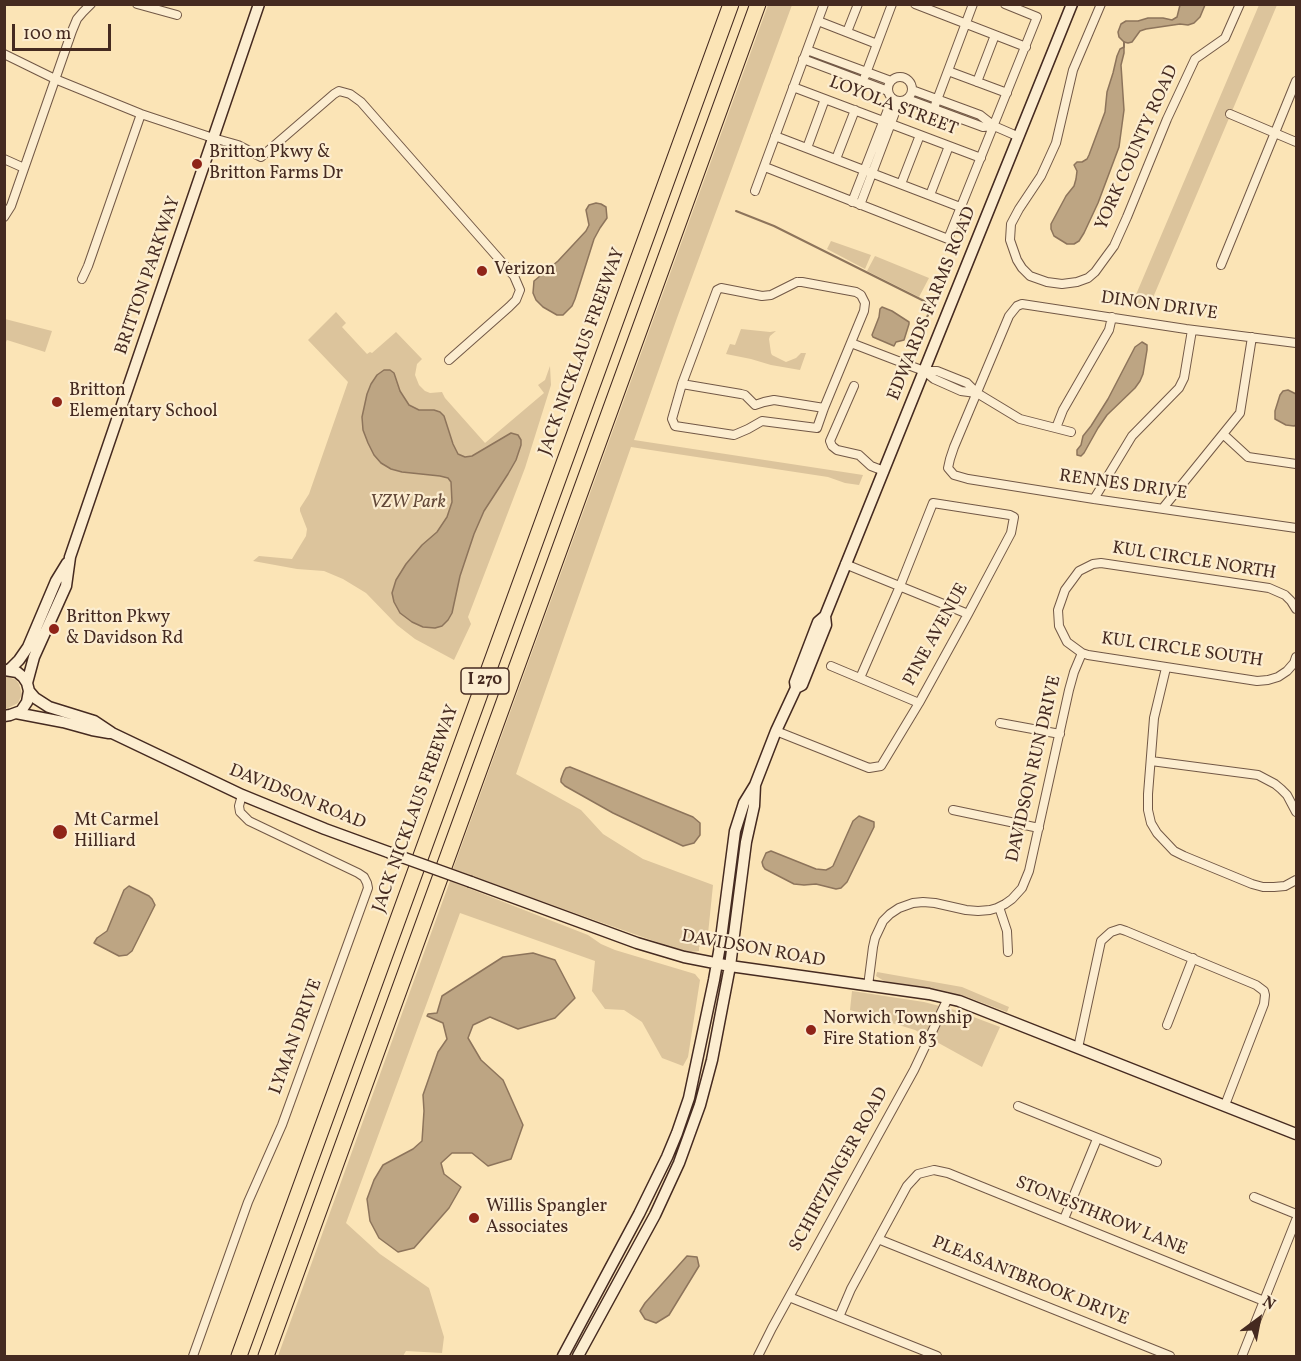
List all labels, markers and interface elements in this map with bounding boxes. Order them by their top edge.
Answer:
scale bar [15,12,114,50]
text: 100 m [23,22,72,47]
street label: YORK COUNTY ROAD [1092,62,1184,234]
street label: LOYOLA STREET [826,73,960,141]
place label: Britton Pkwy & Britton Farms Dr [209,143,343,186]
marker: Britton Pkwy & Britton Farms Dr [190,157,204,171]
street label: BRITTON PARKWAY [112,194,186,358]
street label: EDWARDS FARMS ROAD [884,204,982,404]
street label: JACK NICKLAUS FREEWAY [535,245,631,459]
place label: Verizon [494,260,555,282]
marker: Verizon [475,264,489,278]
street label: DINON DRIVE [1099,288,1219,326]
place label: Britton Elementary School [69,381,218,424]
marker: Britton Elementary School [50,395,64,409]
street label: RENNES DRIVE [1058,466,1188,506]
park label: VZW Park [370,493,446,515]
street label: KUL CIRCLE NORTH [1111,538,1277,586]
street label: PINE AVENUE [900,580,974,690]
place label: Britton Pkwy & Davidson Rd [66,608,183,650]
marker: Britton Pkwy & Davidson Rd [47,622,61,636]
street label: KUL CIRCLE SOUTH [1100,629,1264,673]
road number: I 270 [461,668,509,694]
street label: DAVIDSON RUN DRIVE [1003,673,1067,865]
street label: JACK NICKLAUS FREEWAY [369,702,465,916]
street label: DAVIDSON ROAD [225,761,369,835]
place label: Mt Carmel Hilliard [74,811,159,854]
marker: Mt Carmel Hilliard [51,823,69,841]
street label: DAVIDSON ROAD [679,927,827,973]
street label: LYMAN DRIVE [266,976,328,1098]
place label: Norwich Township Fire Station 83 [823,1009,972,1052]
marker: Norwich Township Fire Station 83 [804,1023,818,1037]
street label: SCHIRTZINGER ROAD [786,1084,894,1256]
street label: STONESTHROW LANE [1012,1173,1190,1261]
place label: Willis Spangler Associates [486,1197,607,1240]
marker: Willis Spangler Associates [467,1211,481,1225]
street label: PLEASANTBROOK DRIVE [928,1233,1132,1331]
north arrow [1229,1289,1289,1349]
text: N [1258,1291,1279,1316]

